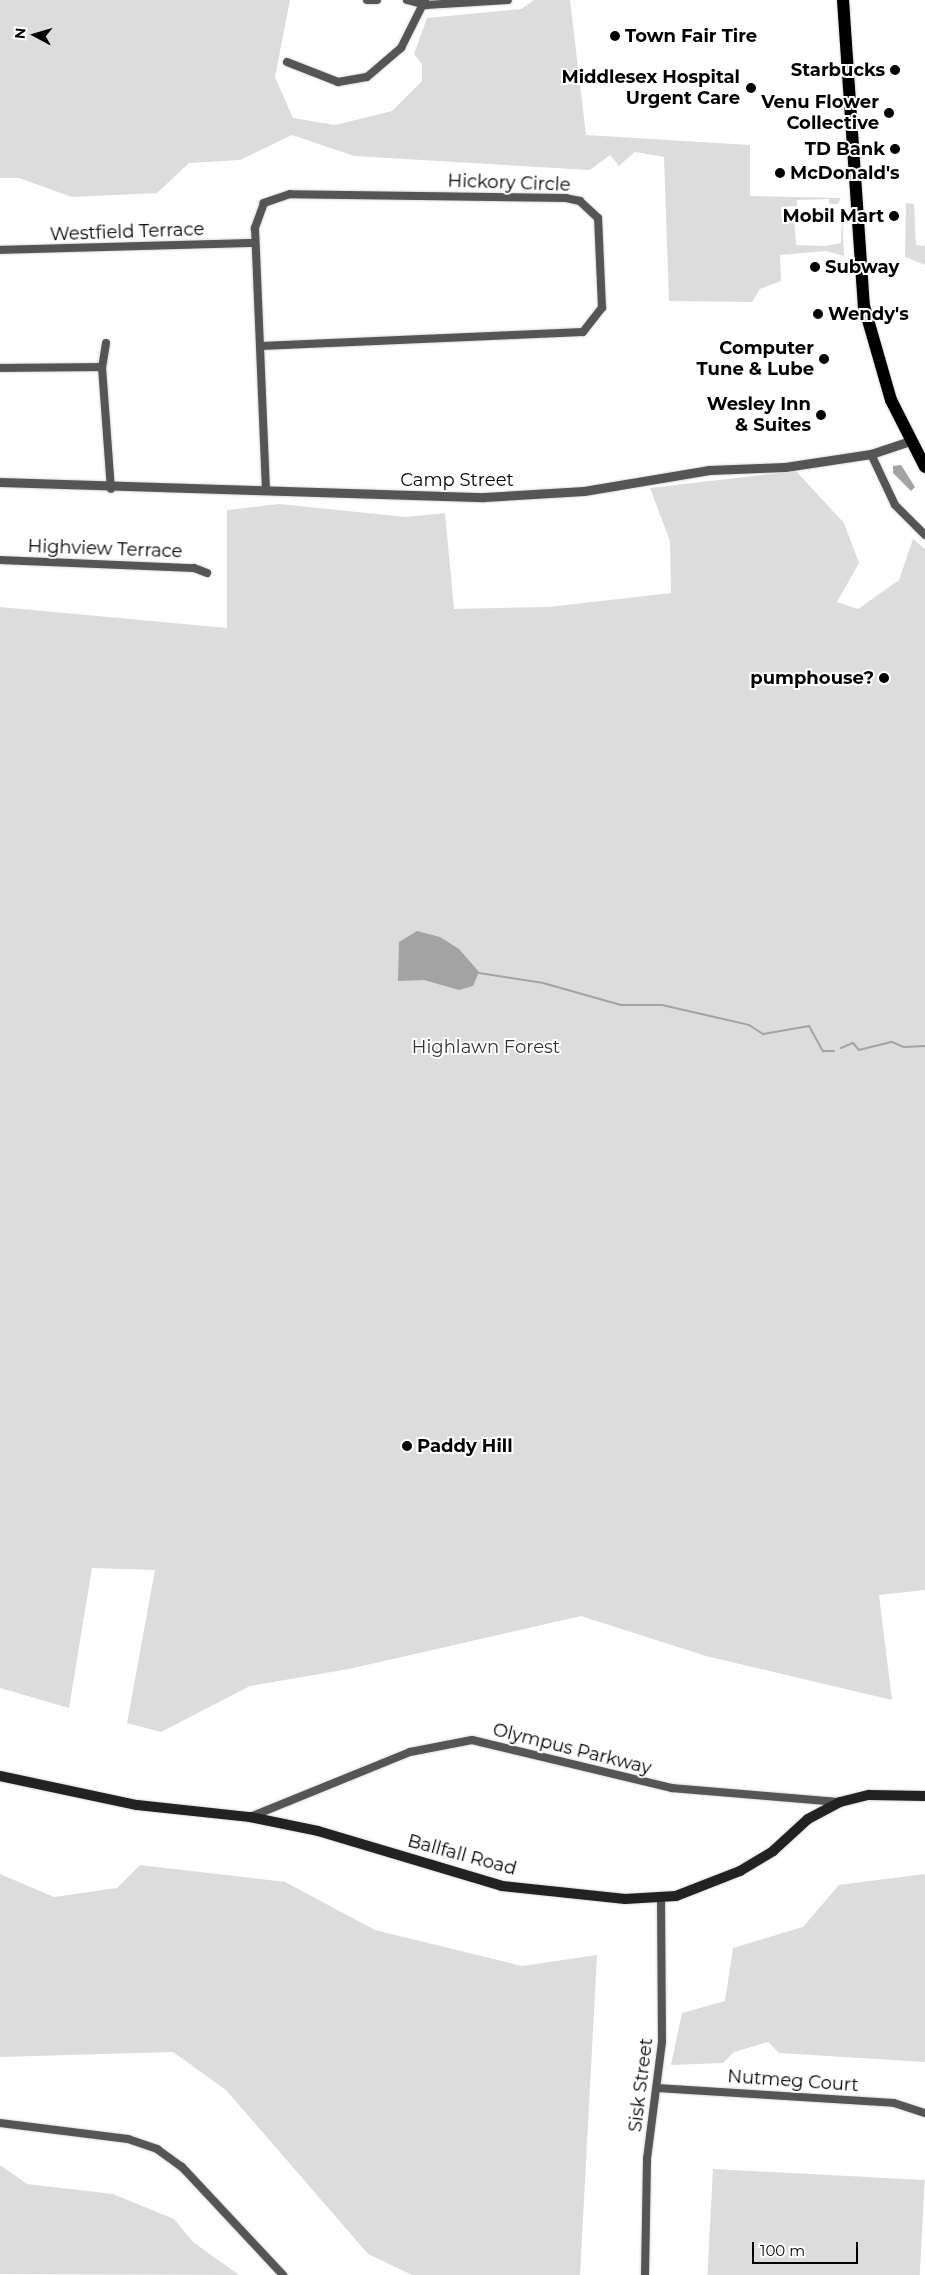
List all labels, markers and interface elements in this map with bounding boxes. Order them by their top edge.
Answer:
north arrow [10,10,60,60]
place label: Town Fair Tire [625,25,757,47]
text: N [11,27,30,40]
marker: Town Fair Tire [609,30,621,42]
place label: Starbucks [791,59,885,81]
marker: Starbucks [889,64,901,76]
place label: Middlesex Hospital Urgent Care [561,67,740,110]
marker: Middlesex Hospital Urgent Care [744,81,758,95]
place label: Venu Flower Collective [761,92,879,134]
marker: Venu Flower Collective [883,107,895,119]
place label: TD Bank [805,138,885,160]
marker: TD Bank [889,143,901,155]
place label: McDonald's [790,162,900,184]
marker: McDonald's [774,167,786,179]
street label: Hickory Circle [447,170,571,196]
place label: Mobil Mart [783,205,884,227]
marker: Mobil Mart [888,210,900,222]
street label: Westfield Terrace [49,219,205,245]
place label: Subway [825,256,899,278]
marker: Subway [809,261,821,273]
place label: Wendy's [828,303,909,325]
marker: Wendy's [812,308,824,320]
place label: Computer Tune & Lube [697,338,814,380]
marker: Computer Tune & Lube [818,353,830,365]
place label: Wesley Inn & Suites [707,394,811,436]
marker: Wesley Inn & Suites [815,409,827,421]
street label: Camp Street [400,469,514,491]
street label: Highview Terrace [27,536,183,562]
place label: pumphouse? [750,667,874,689]
marker: pumphouse? [878,672,890,684]
park label: Highlawn Forest [412,1036,560,1058]
place label: Paddy Hill [417,1435,513,1457]
marker: Paddy Hill [401,1440,413,1452]
street label: Olympus Parkway [490,1719,654,1779]
street label: Ballfall Road [405,1830,519,1880]
street label: Sisk Street [625,2037,657,2133]
street label: Nutmeg Court [727,2066,859,2096]
scale bar [755,2232,861,2264]
text: 100 m [760,2241,805,2260]

